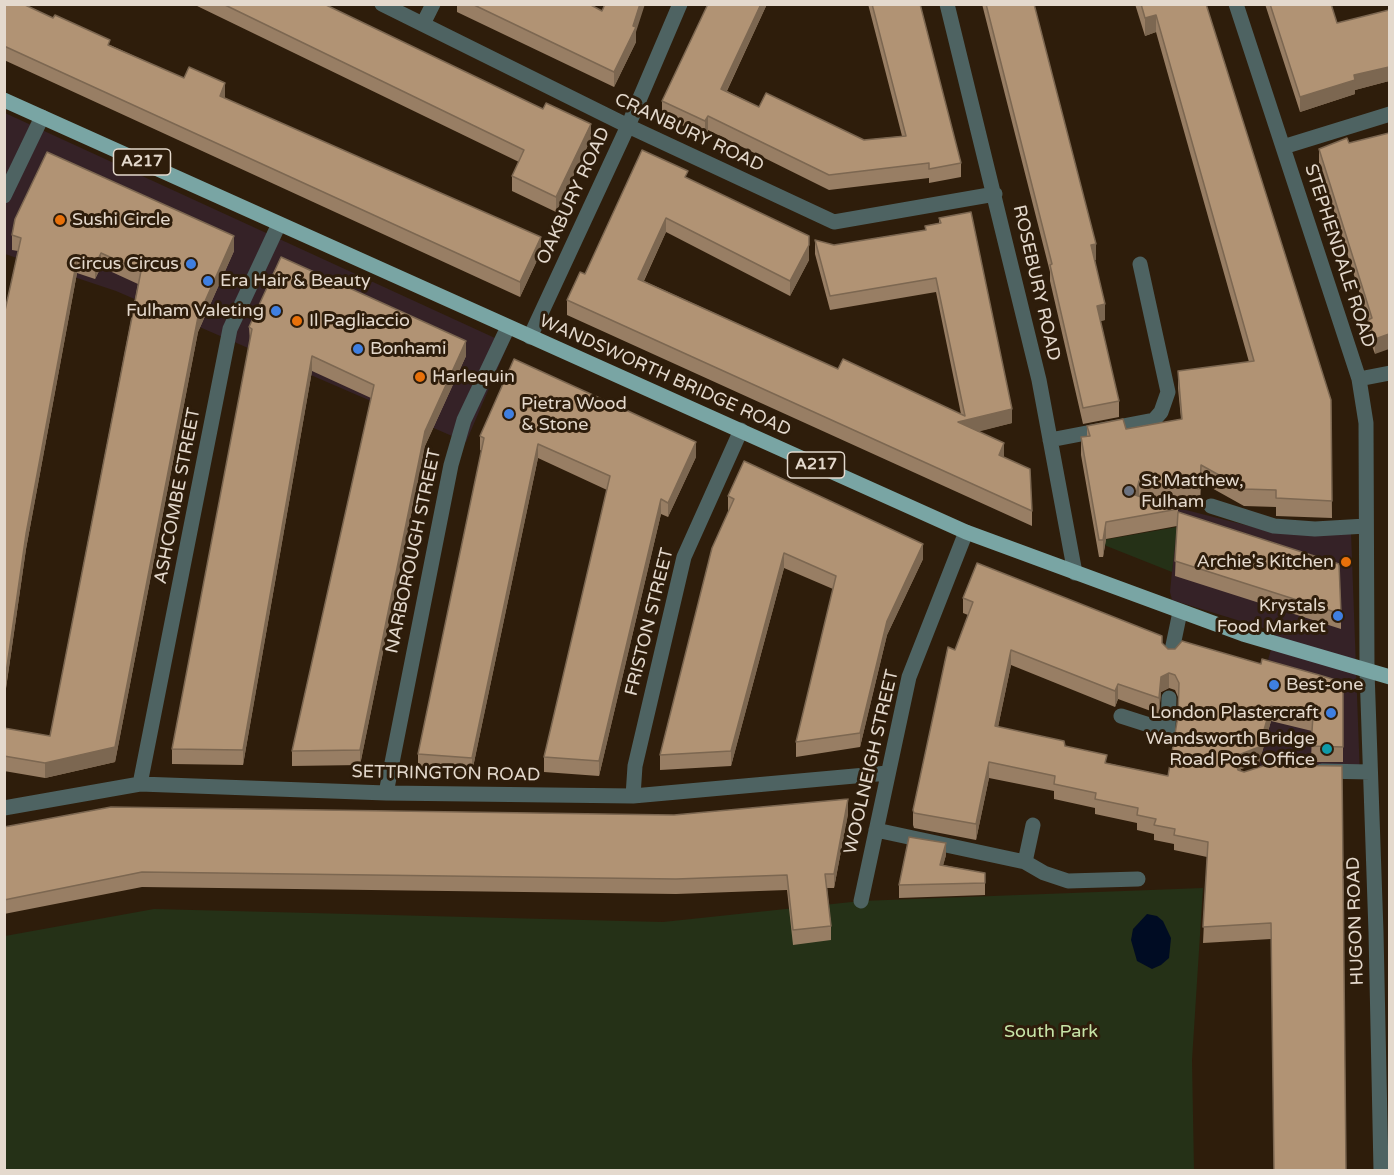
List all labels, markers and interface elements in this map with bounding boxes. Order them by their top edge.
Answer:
street label: CRANBURY ROAD [611,89,767,177]
street label: OAKBURY ROAD [533,124,615,268]
road number: A217 [114,149,170,175]
street label: STEPHENDALE ROAD [1299,161,1379,351]
street label: ROSEBURY ROAD [1008,203,1064,363]
place label: Sushi Circle [72,209,171,231]
marker: Sushi Circle [53,213,67,227]
place label: Circus Circus [69,253,179,275]
marker: Circus Circus [184,257,198,271]
place label: Era Hair & Beauty [220,270,371,292]
marker: Era Hair & Beauty [201,274,215,288]
place label: Fulham Valeting [126,300,264,322]
marker: Fulham Valeting [269,304,283,318]
place label: Il Pagliaccio [309,310,410,332]
street label: WANDSWORTH BRIDGE ROAD [536,311,794,441]
marker: Il Pagliaccio [290,314,304,328]
place label: Bonhami [370,338,446,360]
marker: Bonhami [351,342,365,356]
place label: Harlequin [432,366,515,388]
marker: Harlequin [413,370,427,384]
place label: Pietra Wood & Stone [521,393,627,436]
street label: ASHCOMBE STREET [150,406,206,586]
marker: Pietra Wood & Stone [502,407,516,421]
street label: NARBOROUGH STREET [382,447,446,655]
road number: A217 [788,452,844,478]
place label: St Matthew, Fulham [1141,470,1244,512]
marker: St Matthew, Fulham [1122,484,1136,498]
street label: FRISTON STREET [621,546,679,698]
place label: Archie's Kitchen [1197,551,1334,573]
marker: Archie's Kitchen [1339,555,1353,569]
place label: Krystals Food Market [1217,595,1326,638]
marker: Krystals Food Market [1331,609,1345,623]
street label: WOOLNEIGH STREET [840,668,904,856]
place label: Best-one [1286,674,1363,696]
marker: Best-one [1267,678,1281,692]
place label: London Plastercraft [1150,702,1319,724]
marker: London Plastercraft [1324,706,1338,720]
place label: Wandsworth Bridge Road Post Office [1145,728,1315,771]
marker: Wandsworth Bridge Road Post Office [1320,742,1334,756]
street label: SETTRINGTON ROAD [351,762,541,786]
street label: HUGON ROAD [1343,856,1369,986]
park label: South Park [1004,1021,1098,1043]

